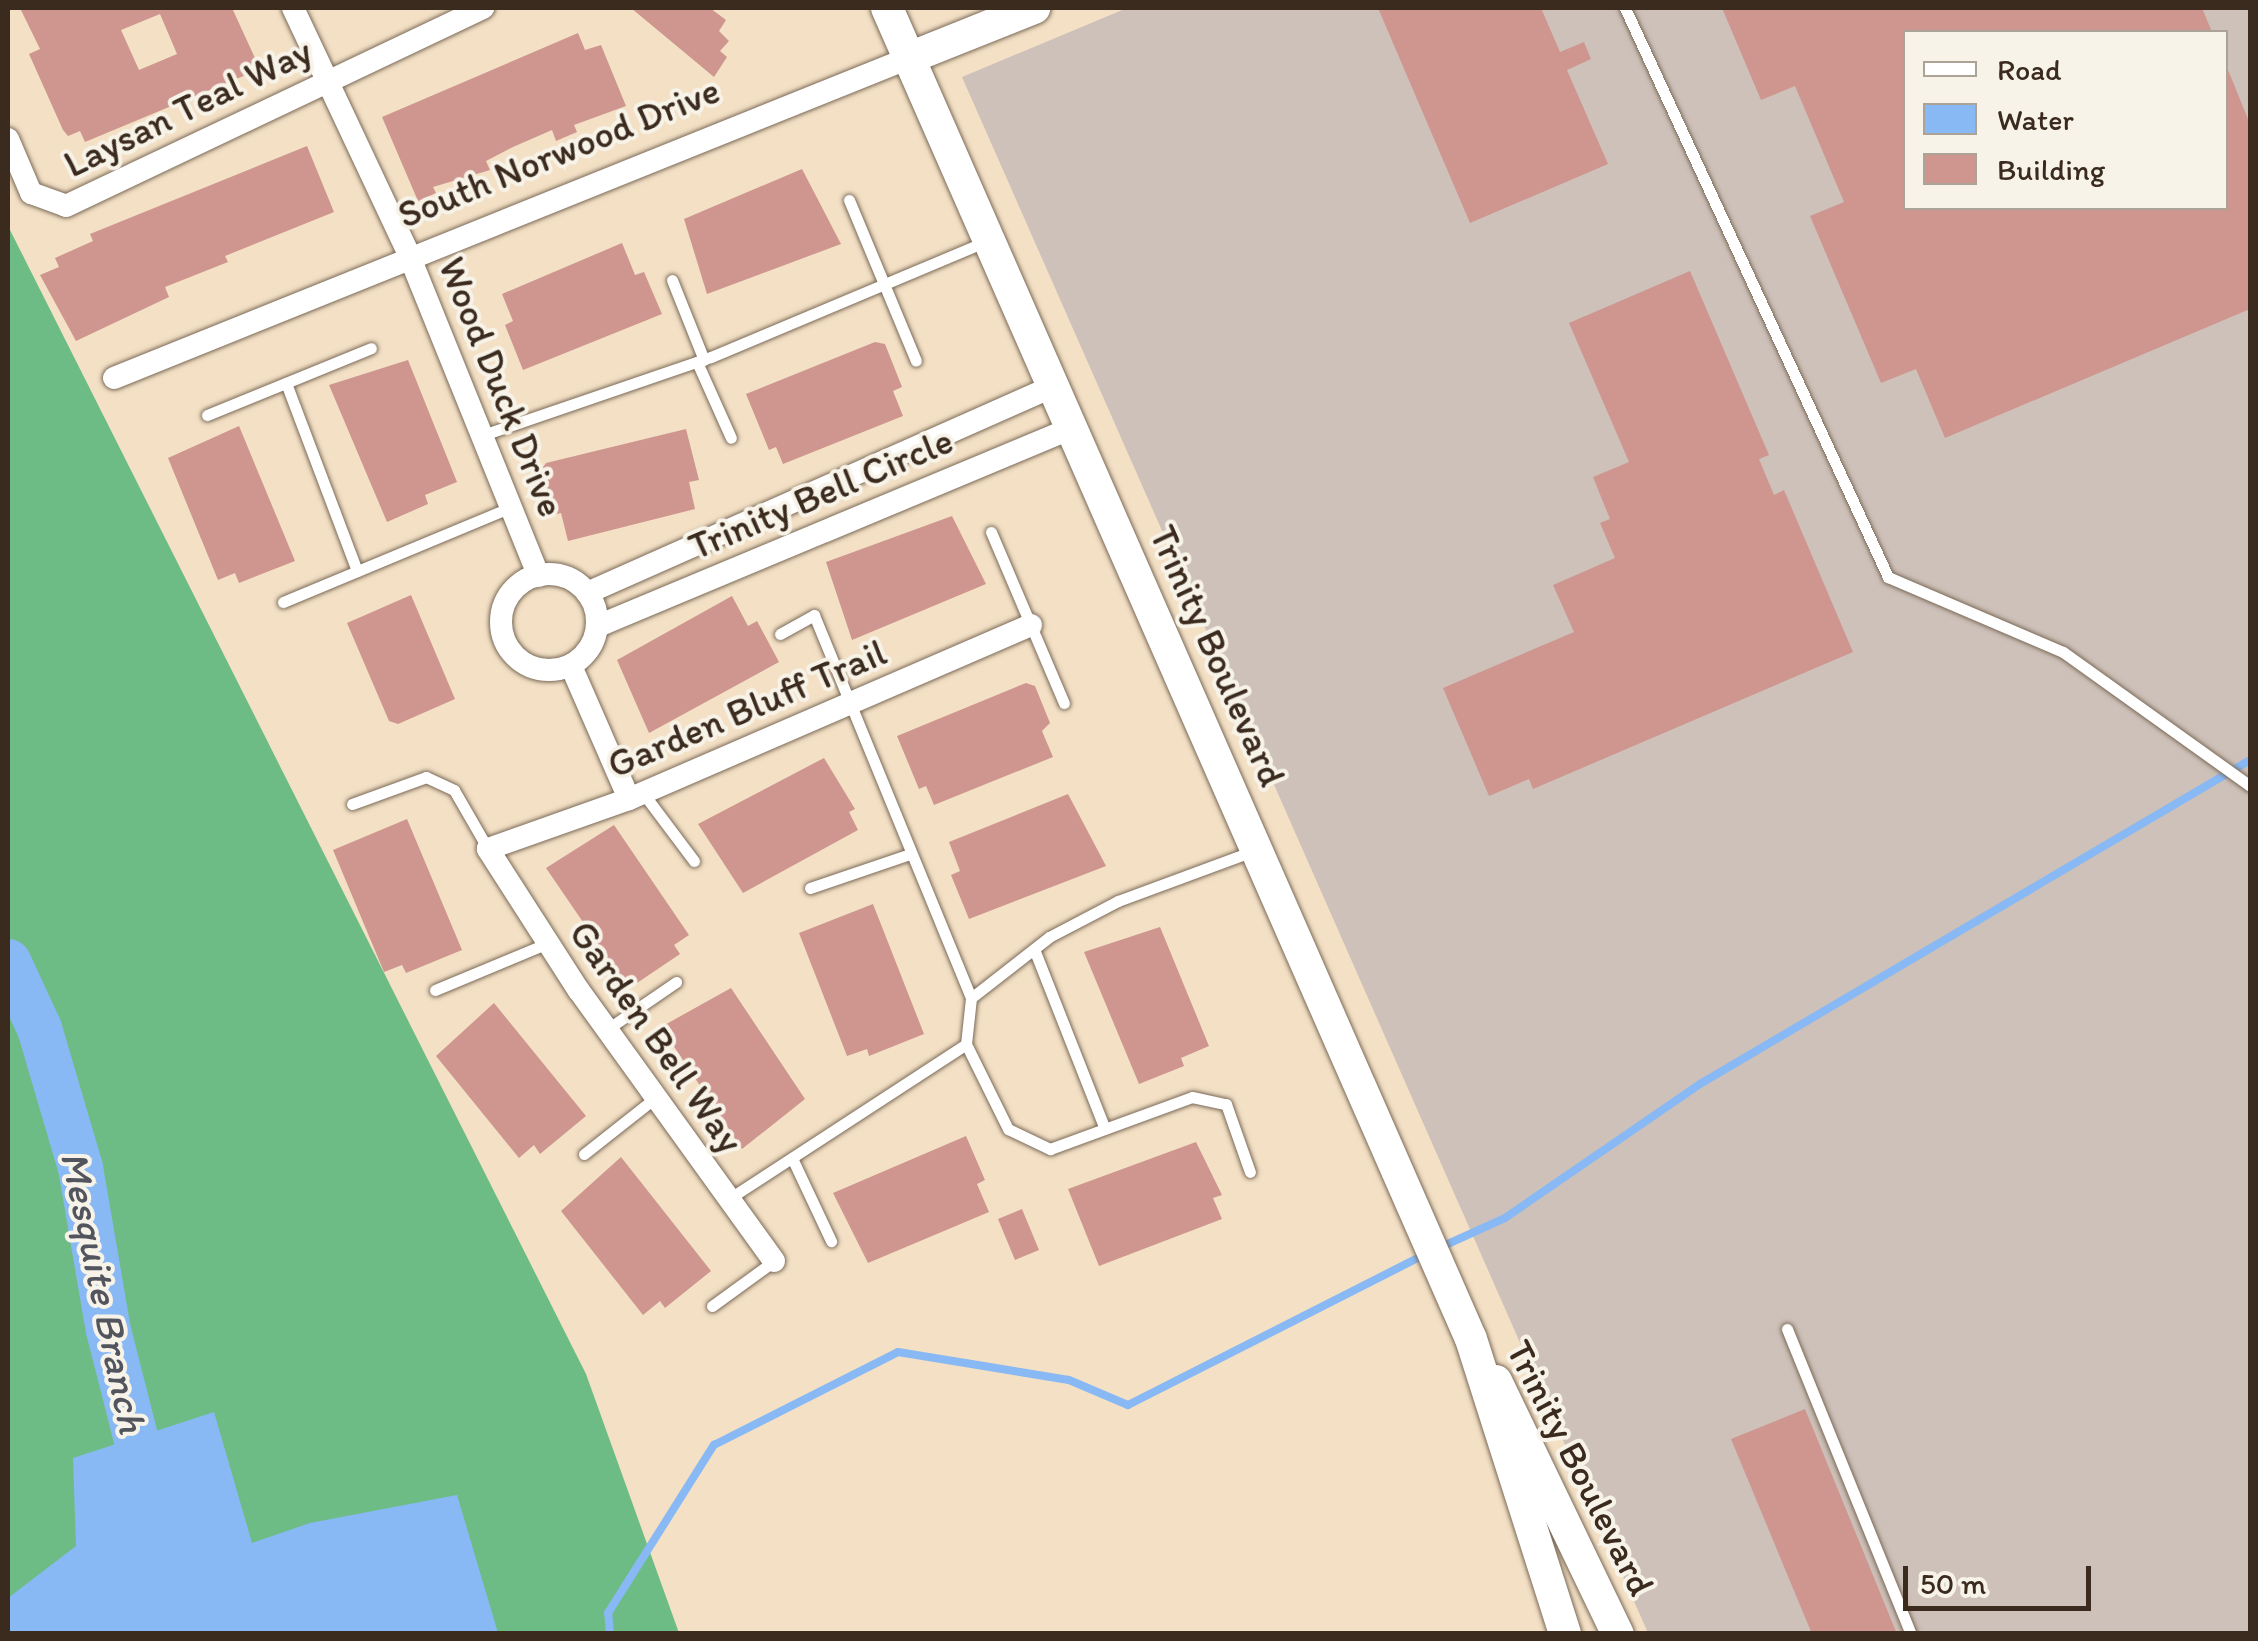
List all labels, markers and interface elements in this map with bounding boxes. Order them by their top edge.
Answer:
street label: Laysan Teal Way [59,30,317,186]
legend [1903,30,2228,210]
text: Road [1997,51,2062,88]
street label: South Norwood Drive [391,68,727,238]
text: Water [1997,101,2074,138]
text: Building [1997,151,2105,188]
street label: Wood Duck Drive [428,250,574,524]
street label: Trinity Bell Circle [682,418,960,570]
street label: Trinity Boulevard [1139,518,1295,794]
street label: Garden Bluff Trail [602,630,892,788]
street label: Garden Bell Way [560,913,752,1161]
water label: Mesquite Branch [51,1146,157,1438]
street label: Trinity Boulevard [1496,1332,1664,1604]
scale bar [1908,1546,2096,1608]
text: 50 m [1920,1565,1986,1602]

